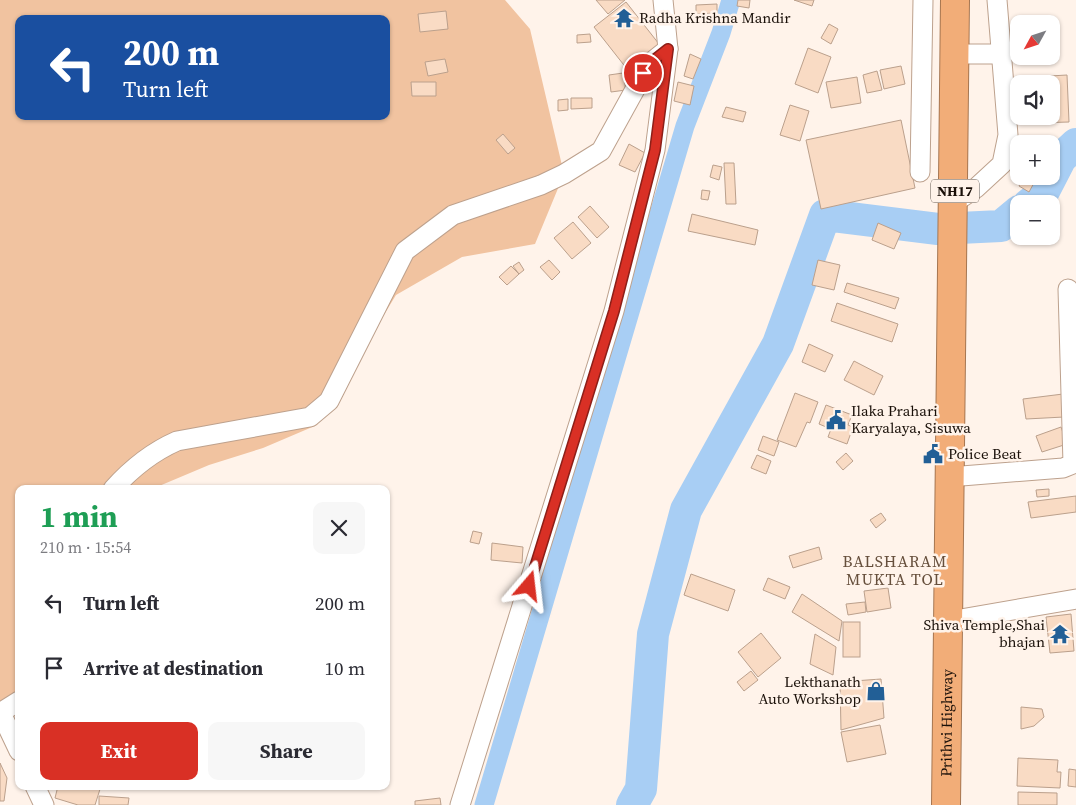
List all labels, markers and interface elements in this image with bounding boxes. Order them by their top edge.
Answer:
temple icon: Radha Krishna Mandir [613,7,635,29]
place label: Radha Krishna Mandir [639,7,791,28]
north arrow [1010,15,1060,65]
map controls [1010,15,1060,245]
text: 200 m [123,29,219,77]
icon: left [40,35,105,100]
pin [622,52,664,94]
icon: arrive [629,59,657,87]
text: Turn left [123,74,208,104]
button: sound [1010,75,1060,125]
button: + [1010,135,1060,185]
road number: NH17 [931,180,979,202]
button: − [1010,195,1060,245]
place label: Ilaka Prahari Karyalaya, Sisuwa [851,400,971,438]
public building icon: Ilaka Prahari Karyalaya, Sisuwa [825,409,847,431]
public building icon: Police Beat [922,443,944,465]
place label: Police Beat [948,443,1022,464]
text: 1 min [40,496,118,537]
button: close [313,502,365,554]
text: 210 m · 15:54 [40,536,131,558]
district label: BALSHARAM MUKTA TOL [843,550,947,590]
position arrow [502,559,554,611]
icon: left [40,589,68,617]
text: Turn left [83,590,159,616]
text: 200 m [315,590,365,616]
place label: Shiva Temple,Shai bhajan [924,614,1045,652]
temple icon: Shiva Temple,Shai bhajan [1049,623,1071,645]
icon: arrive [40,654,68,682]
text: Arrive at destination [83,655,263,681]
text: 10 m [324,655,365,681]
street label: Prithvi Highway [935,669,958,777]
place label: Lekthanath Auto Workshop [758,671,861,709]
shop icon: Lekthanath Auto Workshop [865,680,887,702]
button: Exit [40,722,198,780]
button: Share [208,722,365,780]

